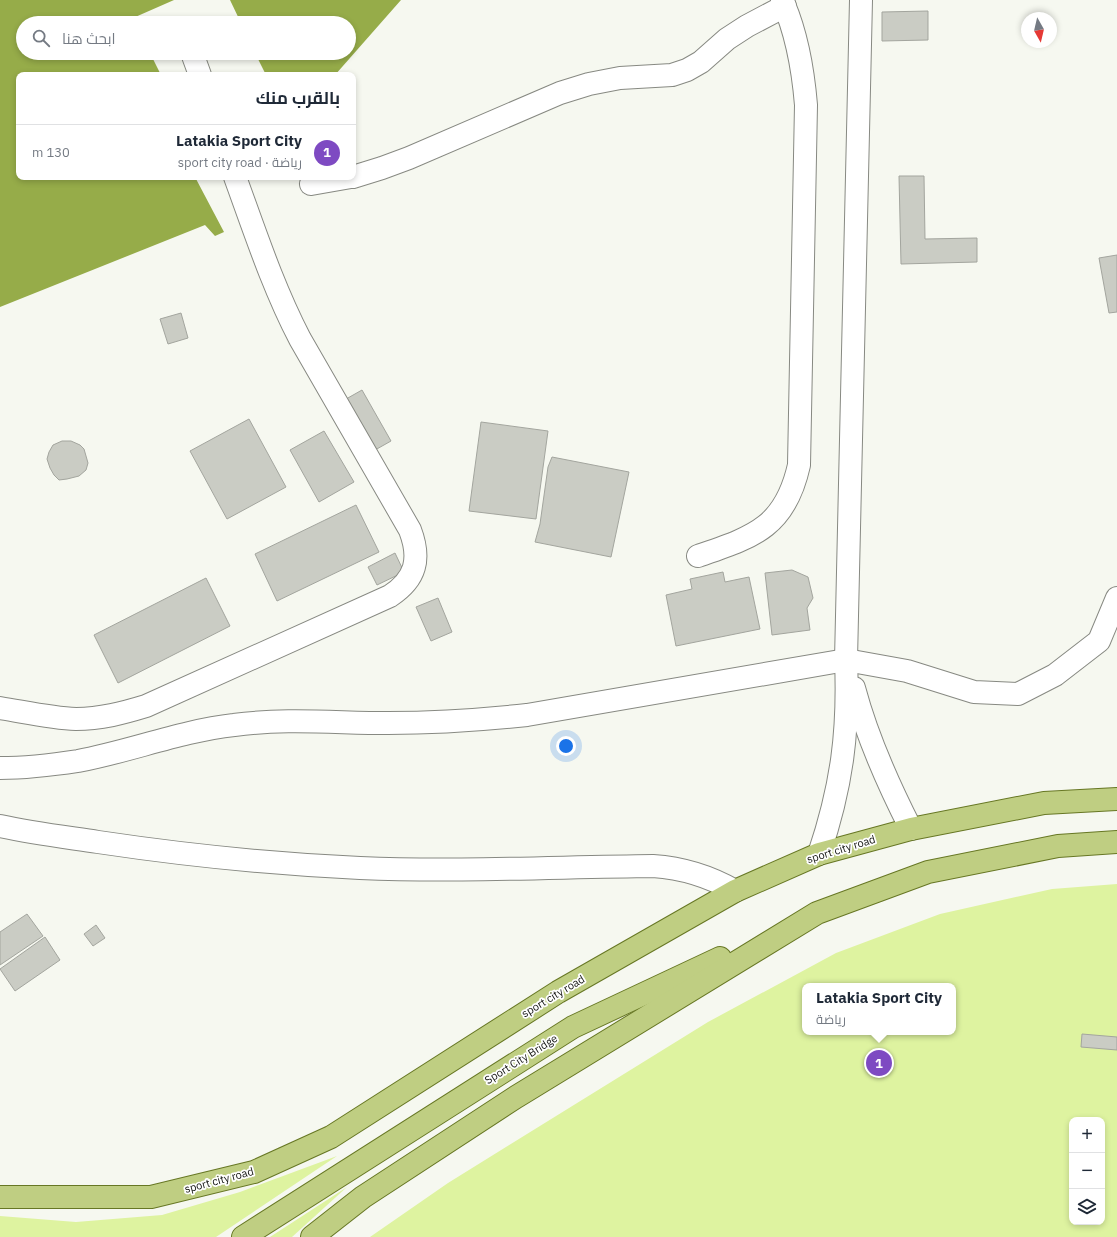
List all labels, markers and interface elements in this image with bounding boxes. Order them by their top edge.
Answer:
north arrow [1021,12,1057,48]
search box [16,16,356,60]
icon: search [30,27,52,49]
text: ابحث هنا [62,29,116,48]
text: بالقرب منك [256,87,340,109]
text: Latakia Sport City [176,131,302,150]
text: 130 m [32,144,70,161]
text: 1 [323,144,331,161]
text: رياضة · sport city road [178,154,302,171]
your location [556,736,576,756]
street label: sport city road [805,832,877,866]
street label: sport city road [519,972,587,1020]
popup [802,983,956,1035]
text: Latakia Sport City [816,988,942,1007]
text: رياضة [816,1011,846,1028]
street label: Sport City Bridge [482,1031,560,1087]
pin: 1 [866,1048,892,1078]
map controls [1069,1117,1105,1225]
button: + [1069,1117,1105,1153]
button: − [1069,1153,1105,1189]
street label: sport city road [183,1164,255,1196]
button: layers [1069,1189,1105,1225]

